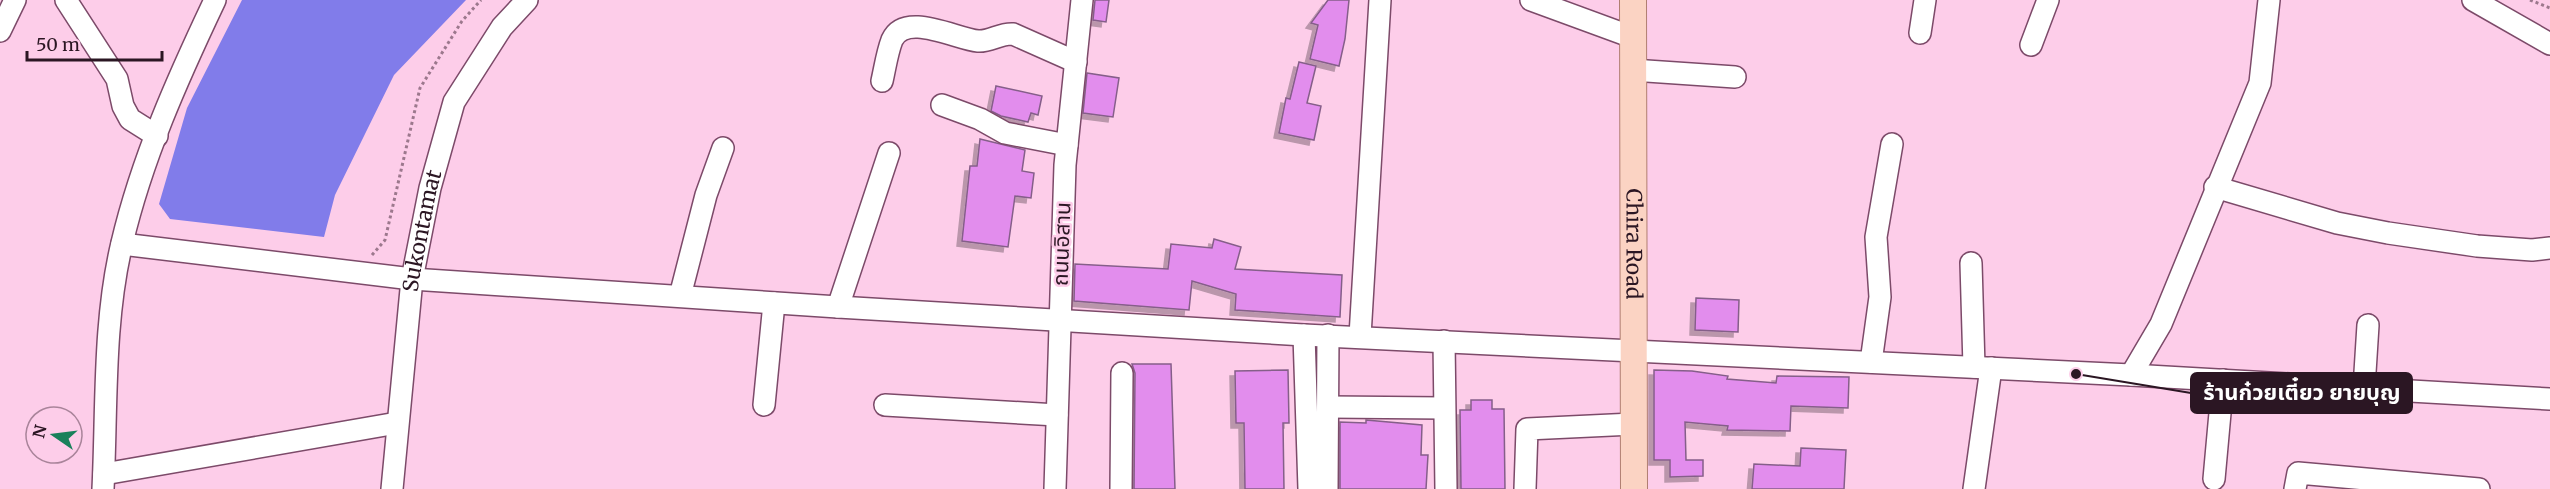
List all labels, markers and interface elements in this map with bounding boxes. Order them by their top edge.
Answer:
scale bar [27,24,162,62]
text: 50 m [36,33,80,56]
street label: Sukontamat [397,167,447,293]
street label: Chira Road [1620,189,1648,300]
street label: ถนนอิสาน [1047,202,1076,286]
callout: ร้านก๋วยเตี๋ยว ยายบุญ [2191,373,2412,413]
text: ร้านก๋วยเตี๋ยว ยายบุญ [2203,377,2401,406]
north arrow [24,405,84,465]
text: N [28,422,51,440]

